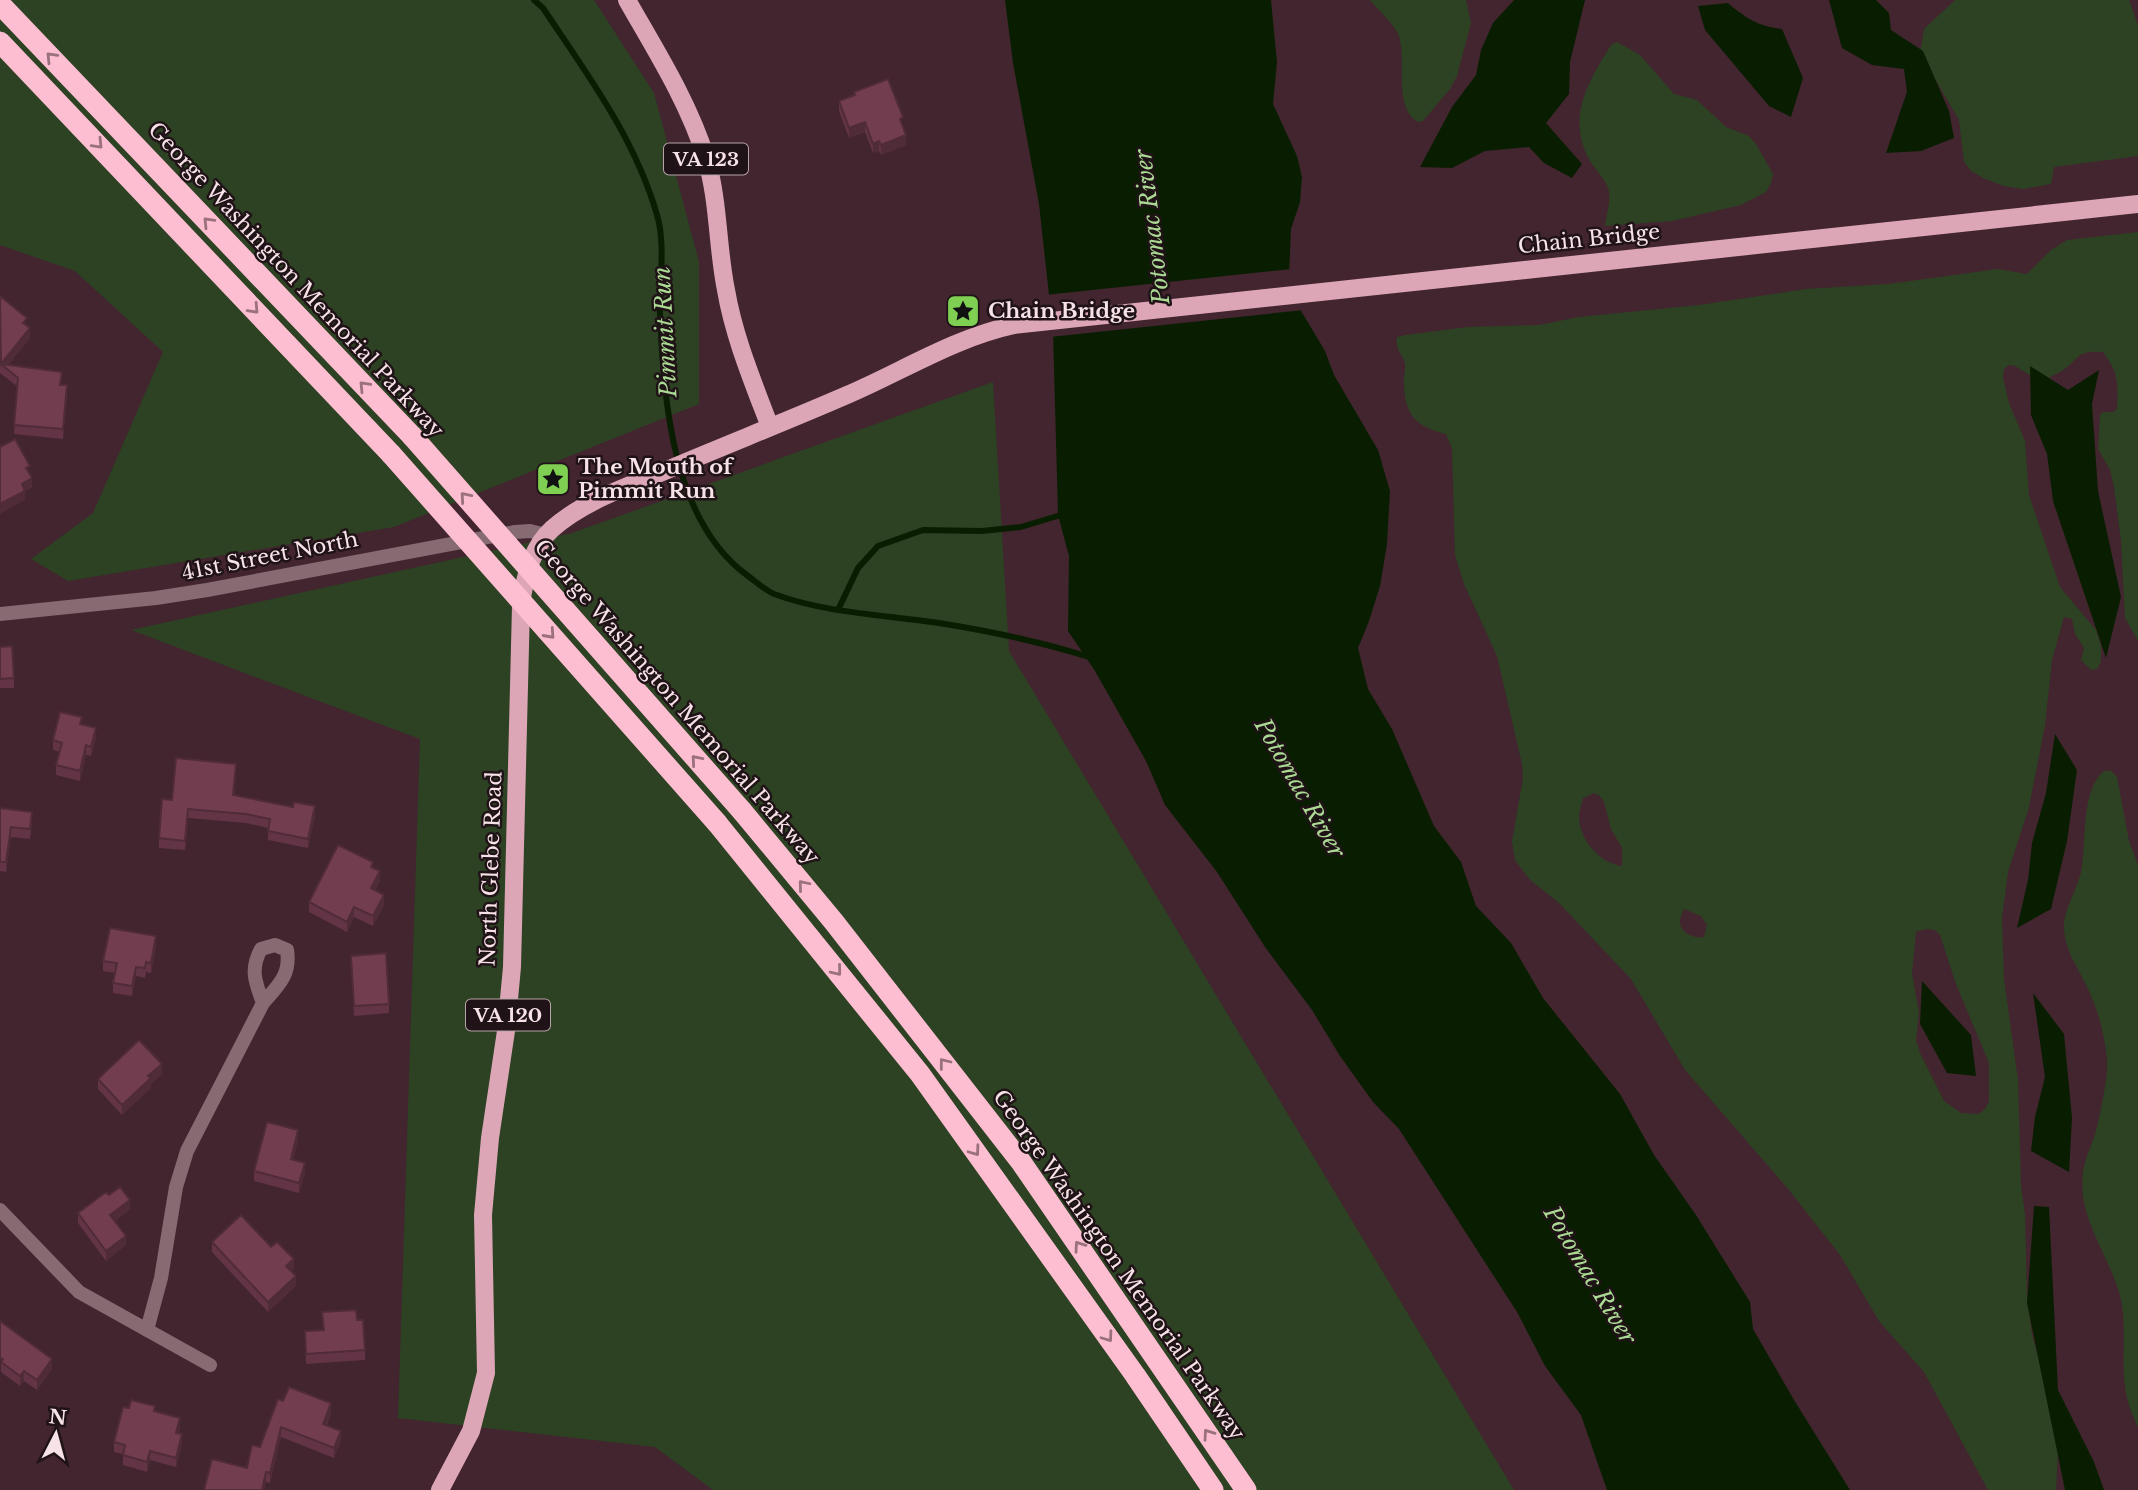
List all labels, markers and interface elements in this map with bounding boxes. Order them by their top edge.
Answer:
one-way arrow [46,52,59,65]
street label: George Washington Memorial Parkway [143,117,450,444]
one-way arrow [90,136,102,149]
road number: VA 123 [664,144,748,174]
water label: Potomac River [1128,146,1176,307]
one-way arrow [203,217,216,230]
street label: Chain Bridge [1517,219,1661,259]
water label: Pimmit Run [648,266,682,399]
place icon: Chain Bridge [944,292,982,330]
place label: Chain Bridge [988,298,1135,324]
one-way arrow [246,301,259,314]
one-way arrow [360,382,373,395]
place label: The Mouth of Pimmit Run [578,454,735,504]
place icon: The Mouth of Pimmit Run [534,460,572,498]
one-way arrow [461,492,473,505]
street label: 41st Street North [180,526,360,586]
street label: George Washington Memorial Parkway [529,534,826,870]
one-way arrow [542,626,554,639]
water label: Potomac River [1248,712,1352,864]
one-way arrow [692,755,705,768]
street label: North Glebe Road [475,771,507,967]
one-way arrow [799,880,811,893]
one-way arrow [829,963,841,976]
road number: VA 120 [466,1000,550,1030]
one-way arrow [939,1059,952,1071]
street label: George Washington Memorial Parkway [987,1085,1251,1446]
one-way arrow [967,1144,979,1156]
water label: Potomac River [1537,1200,1643,1350]
one-way arrow [1075,1241,1087,1254]
one-way arrow [1100,1329,1112,1341]
north arrow [21,1399,91,1469]
text: N [48,1405,68,1430]
one-way arrow [1204,1429,1216,1442]

